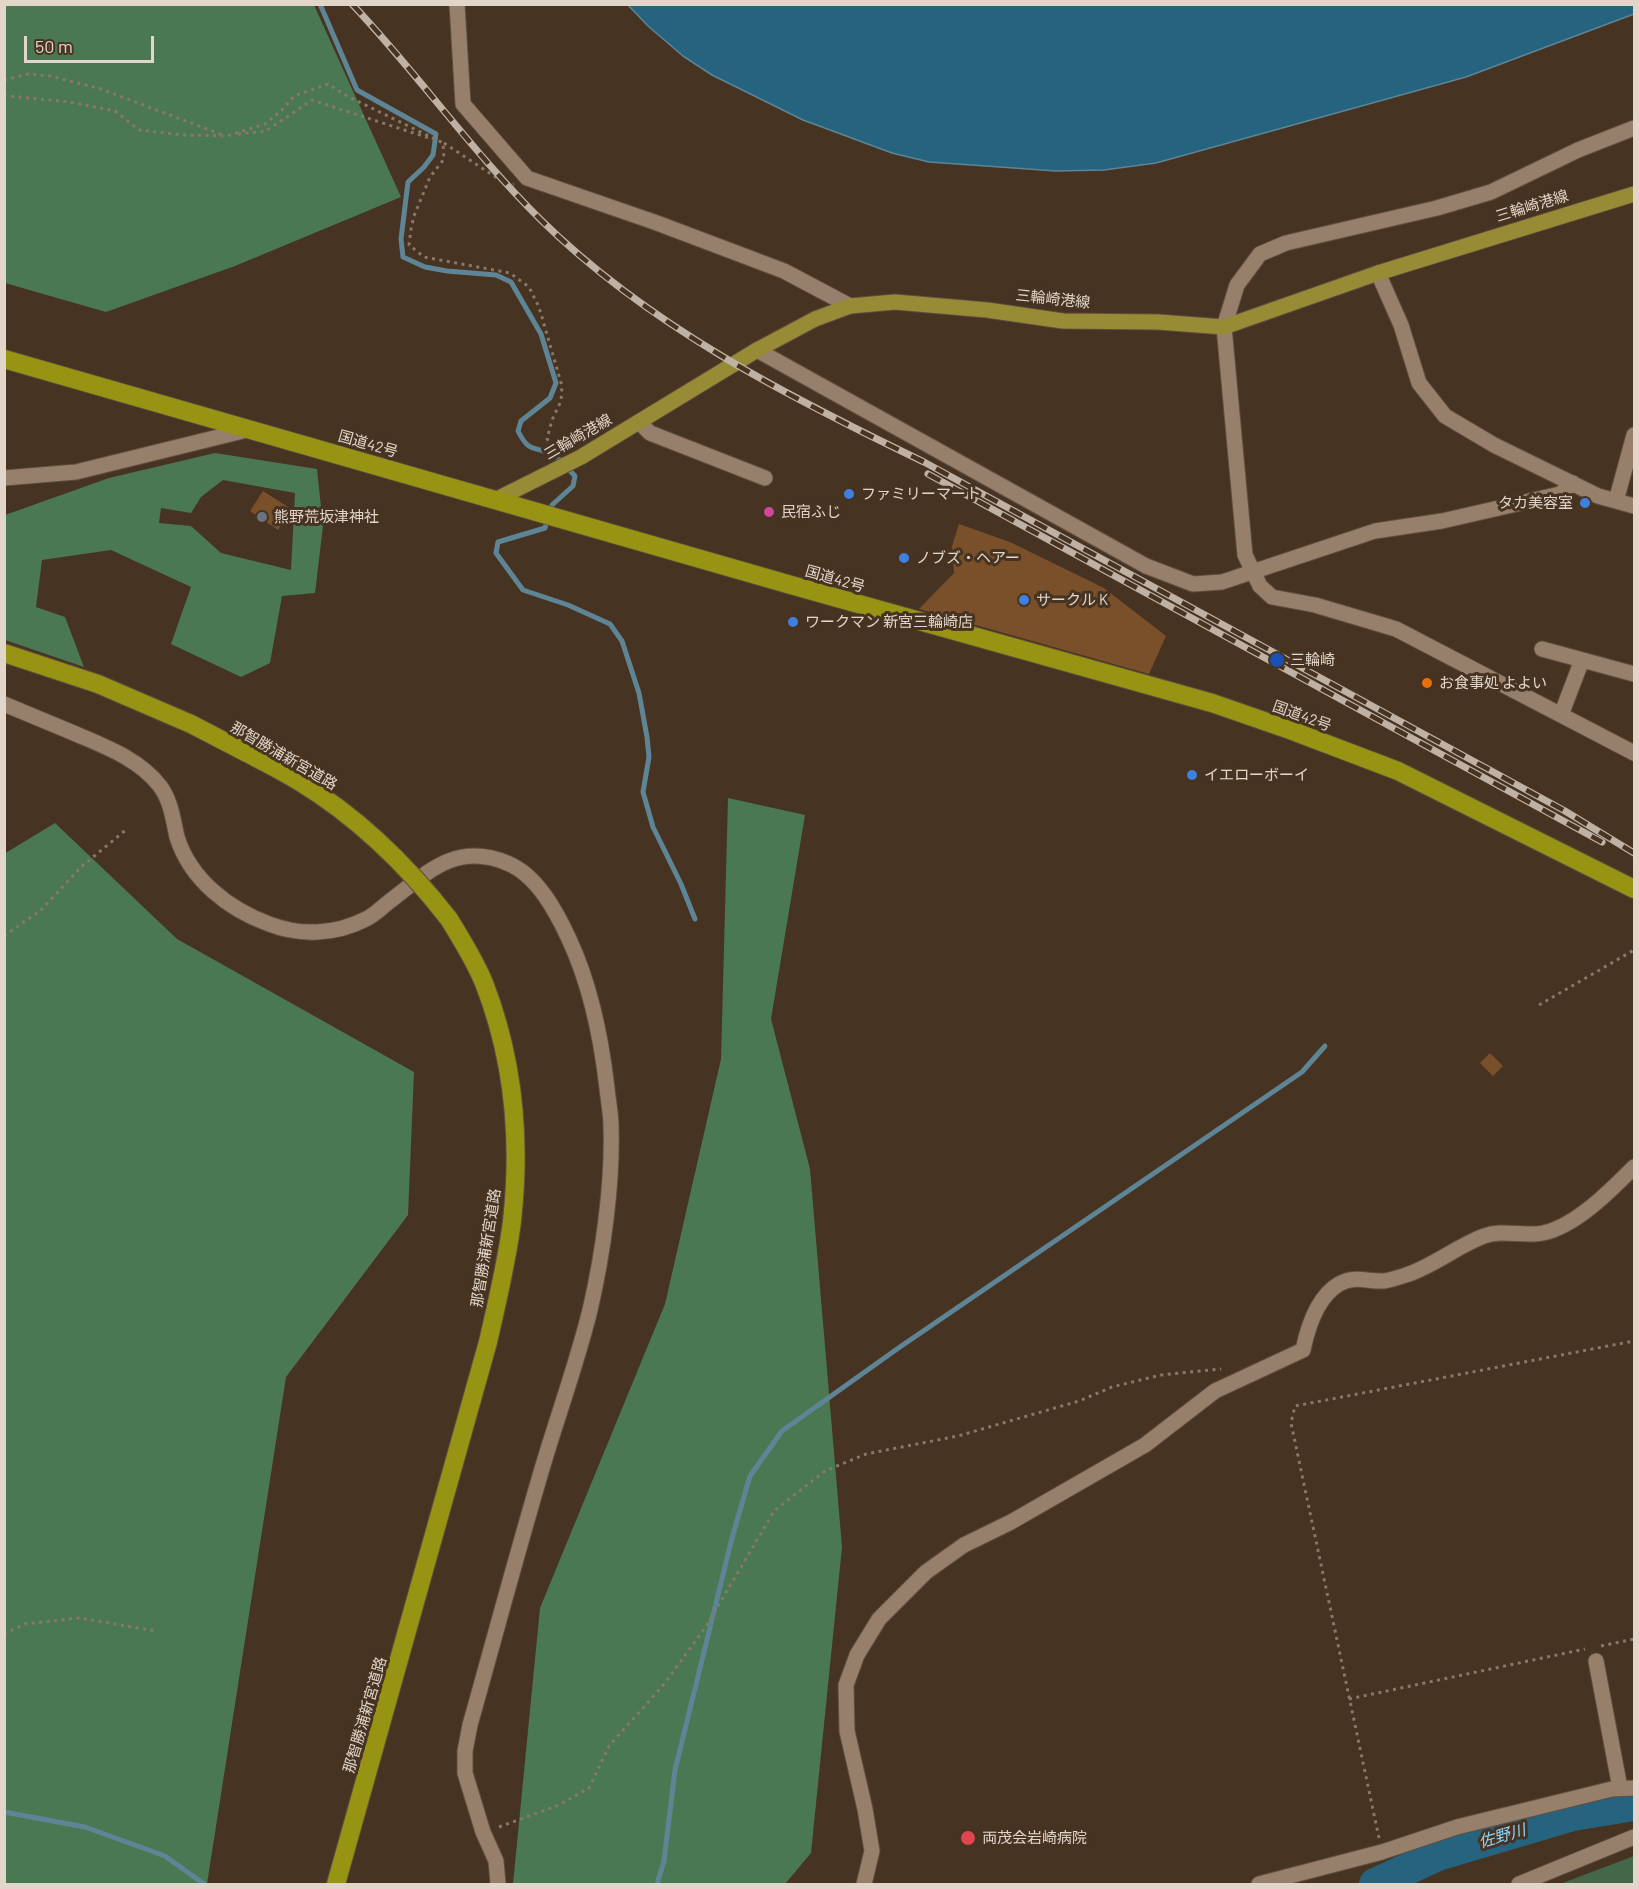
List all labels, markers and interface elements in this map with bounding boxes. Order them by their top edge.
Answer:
scale bar [27,24,158,62]
text: 50 m [35,35,73,57]
street label: 三輪崎港線 [1494,186,1570,226]
street label: 三輪崎港線 [1015,286,1091,312]
street label: 三輪崎港線 [541,410,615,464]
street label: 国道42号 [336,427,400,461]
place label: ファミリーマート [861,485,981,503]
marker: ファミリーマート [842,487,856,501]
place label: タカ美容室 [1498,494,1573,512]
marker: タカ美容室 [1578,496,1592,510]
place label: 民宿ふじ [781,503,841,521]
marker: 民宿ふじ [762,505,776,519]
place label: 熊野荒坂津神社 [274,508,379,526]
marker: 熊野荒坂津神社 [255,510,269,524]
place label: ノブズ・ヘアー [916,549,1020,567]
marker: ノブズ・ヘアー [897,551,911,565]
street label: 国道42号 [803,562,867,596]
place label: サークル K [1036,591,1108,609]
marker: サークル K [1017,593,1031,607]
place label: ワークマン 新宮三輪崎店 [805,613,973,631]
marker: ワークマン 新宮三輪崎店 [786,615,800,629]
marker: 三輪崎 [1268,651,1286,669]
place label: 三輪崎 [1290,651,1335,669]
place label: お食事処 よよい [1439,674,1547,692]
marker: お食事処 よよい [1420,676,1434,690]
street label: 国道42号 [1270,697,1334,735]
street label: 那智勝浦新宮道路 [228,718,340,794]
place label: イエローボーイ [1204,766,1309,784]
marker: イエローボーイ [1185,768,1199,782]
street label: 那智勝浦新宮道路 [468,1187,504,1309]
street label: 那智勝浦新宮道路 [340,1655,390,1775]
water label: 佐野川 [1476,1820,1528,1852]
marker: 両茂会岩崎病院 [959,1829,977,1847]
place label: 両茂会岩崎病院 [982,1829,1087,1847]

